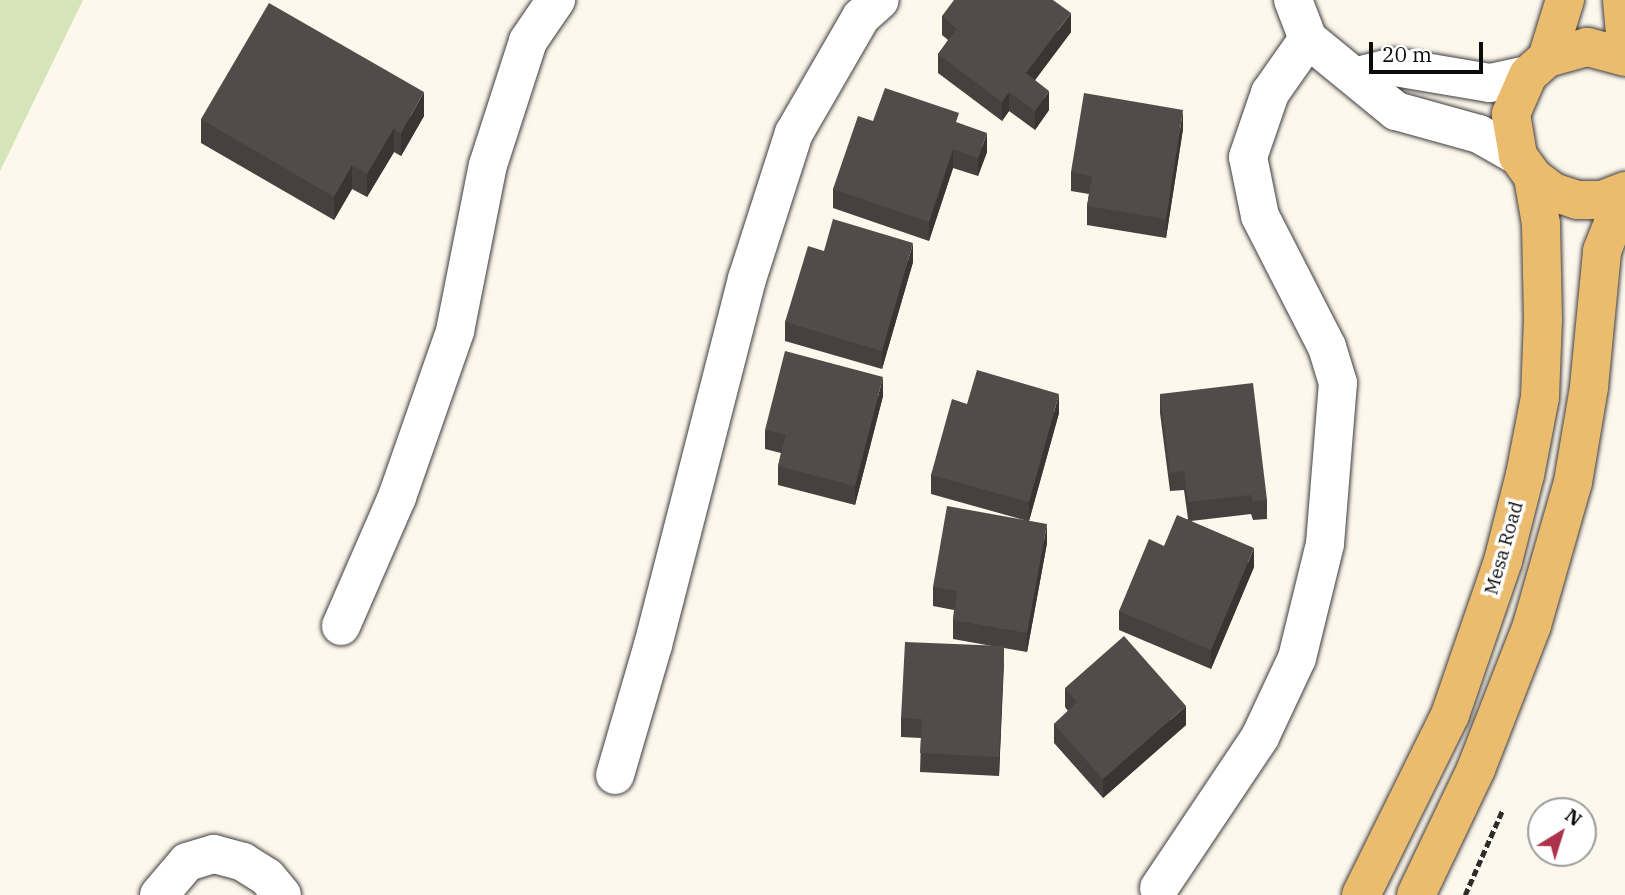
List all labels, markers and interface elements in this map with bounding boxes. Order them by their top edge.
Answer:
scale bar [1373,28,1487,72]
text: 20 m [1382,40,1432,68]
street label: Mesa Road [1480,499,1528,597]
north arrow [1527,797,1597,867]
text: N [1560,803,1587,831]

